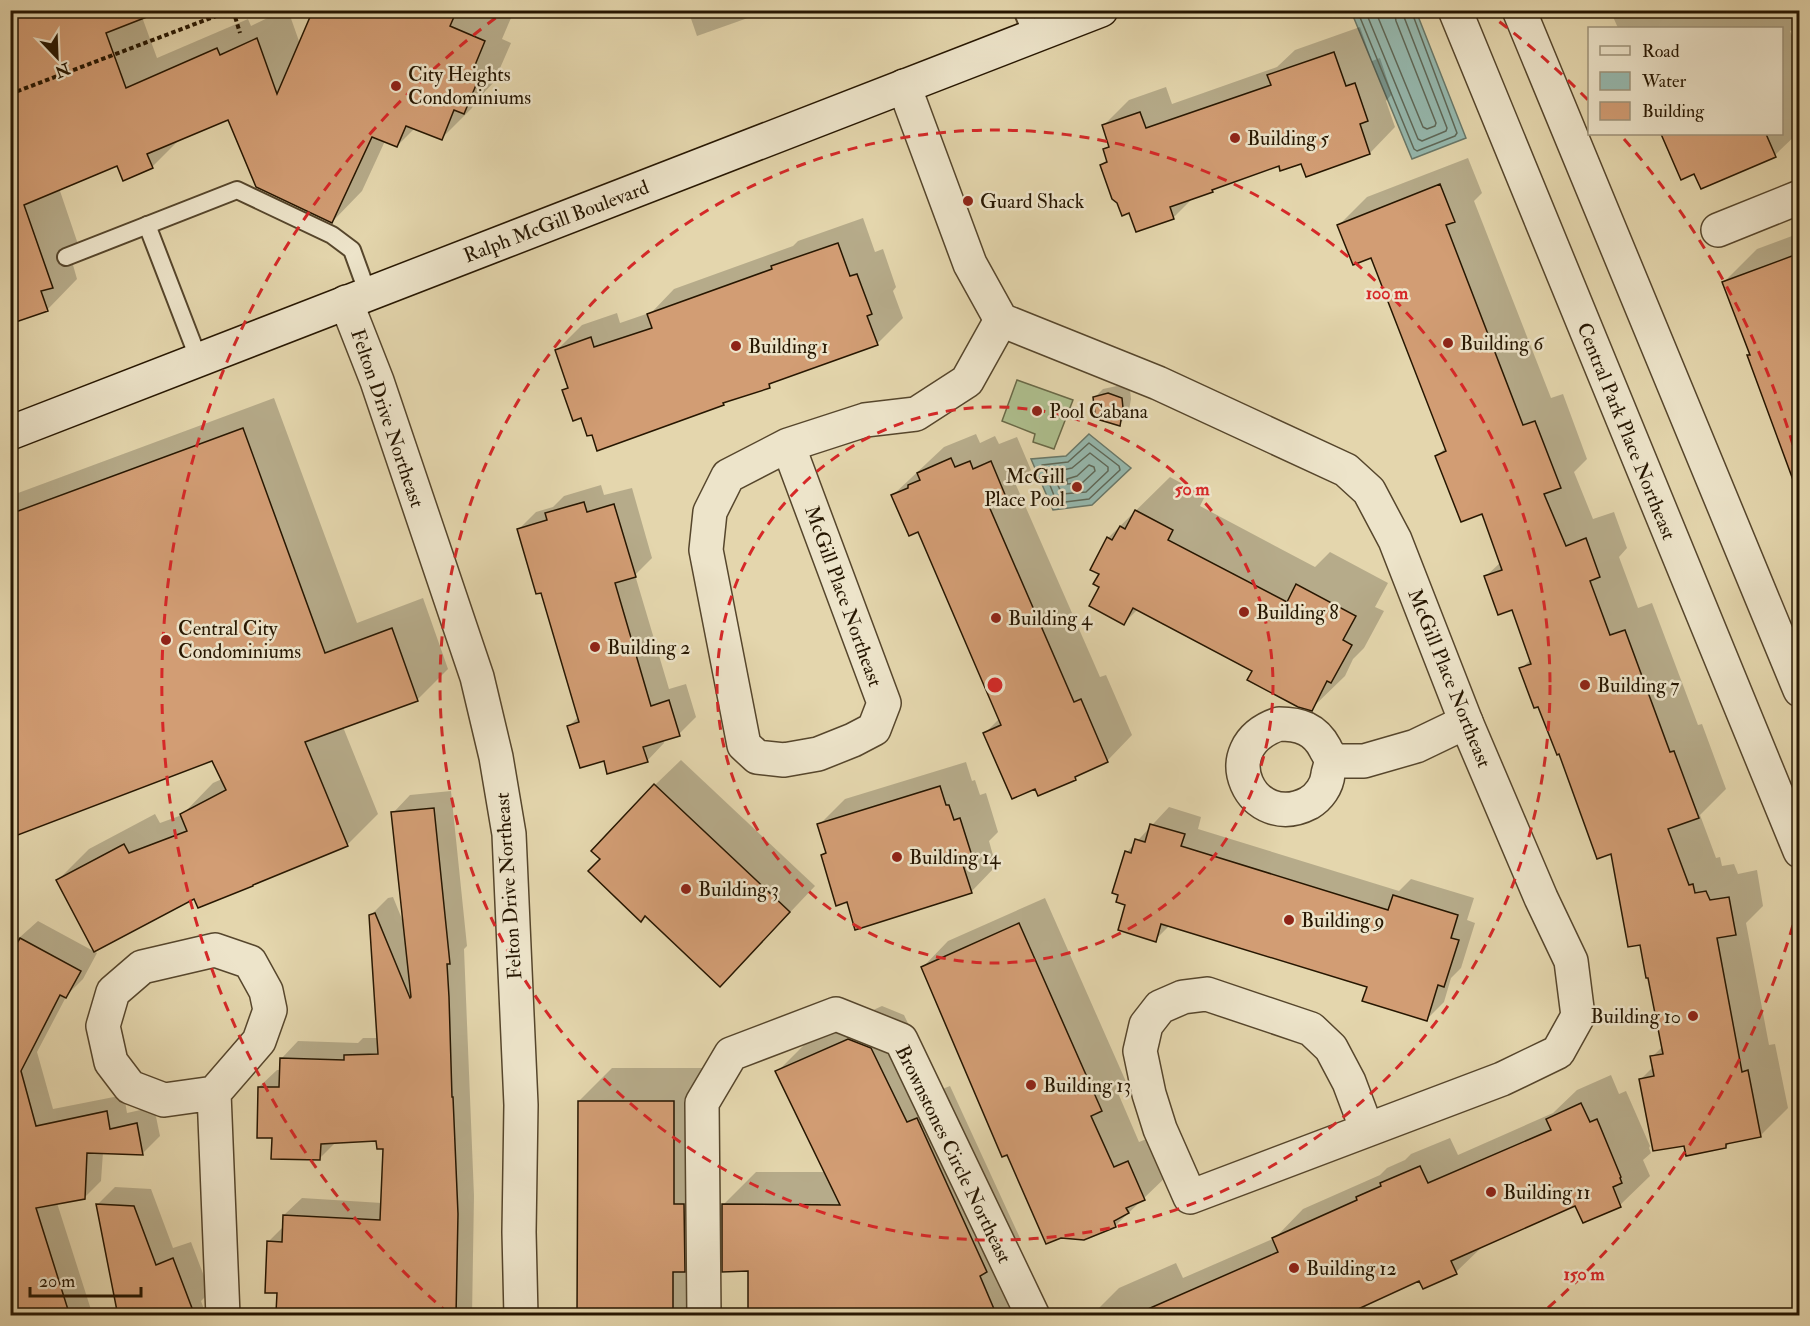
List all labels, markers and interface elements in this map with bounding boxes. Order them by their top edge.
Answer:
north arrow [27,27,87,87]
legend [1588,27,1783,135]
text: Road [1642,40,1680,63]
text: N [51,57,74,82]
place label: City Heights Condominiums [408,62,531,110]
text: Water [1641,70,1686,93]
marker: City Heights Condominiums [389,79,403,93]
text: Building [1642,100,1705,123]
place label: Building 5 [1247,126,1329,151]
marker: Building 5 [1228,131,1242,145]
street label: Ralph McGill Boulevard [460,175,653,269]
place label: Guard Shack [980,189,1085,214]
marker: Guard Shack [961,194,975,208]
text: 100 m [1366,282,1409,305]
street label: Central Park Place Northeast [1571,319,1682,544]
street label: Felton Drive Northeast [345,325,430,511]
place label: Building 6 [1460,331,1544,356]
place label: Building 1 [748,334,829,359]
marker: Building 6 [1441,336,1455,350]
marker: Building 1 [729,339,743,353]
place label: Pool Cabana [1049,399,1149,424]
marker: Pool Cabana [1030,404,1044,418]
place label: McGill Place Pool [984,464,1065,512]
text: 50 m [1175,478,1210,501]
marker: McGill Place Pool [1070,480,1084,494]
street label: McGill Place Northeast [799,502,888,691]
street label: McGill Place Northeast [1402,585,1497,772]
place label: Building 8 [1256,600,1339,625]
marker: Building 8 [1237,605,1251,619]
place label: Building 4 [1008,606,1093,631]
marker: Building 4 [989,611,1003,625]
place label: Central City Condominiums [178,616,301,664]
marker: Central City Condominiums [159,633,173,647]
place label: Building 2 [607,635,691,660]
marker: Building 2 [588,640,602,654]
place label: Building 7 [1597,673,1680,698]
centre of rings [985,675,1005,695]
marker: Building 7 [1578,678,1592,692]
street label: Felton Drive Northeast [489,791,528,980]
place label: Building 14 [909,845,1001,870]
marker: Building 14 [890,850,904,864]
place label: Building 3 [698,877,779,902]
marker: Building 3 [679,882,693,896]
place label: Building 9 [1301,908,1385,933]
marker: Building 9 [1282,913,1296,927]
place label: Building 10 [1590,1004,1681,1029]
marker: Building 10 [1686,1009,1700,1023]
street label: Brownstones Circle Northeast [890,1041,1017,1268]
place label: Building 13 [1043,1073,1131,1098]
marker: Building 13 [1024,1078,1038,1092]
place label: Building 11 [1503,1180,1591,1205]
marker: Building 11 [1484,1185,1498,1199]
place label: Building 12 [1306,1256,1397,1281]
scale bar [30,1260,141,1298]
marker: Building 12 [1287,1261,1301,1275]
text: 150 m [1563,1263,1606,1286]
text: 20 m [39,1270,75,1293]

